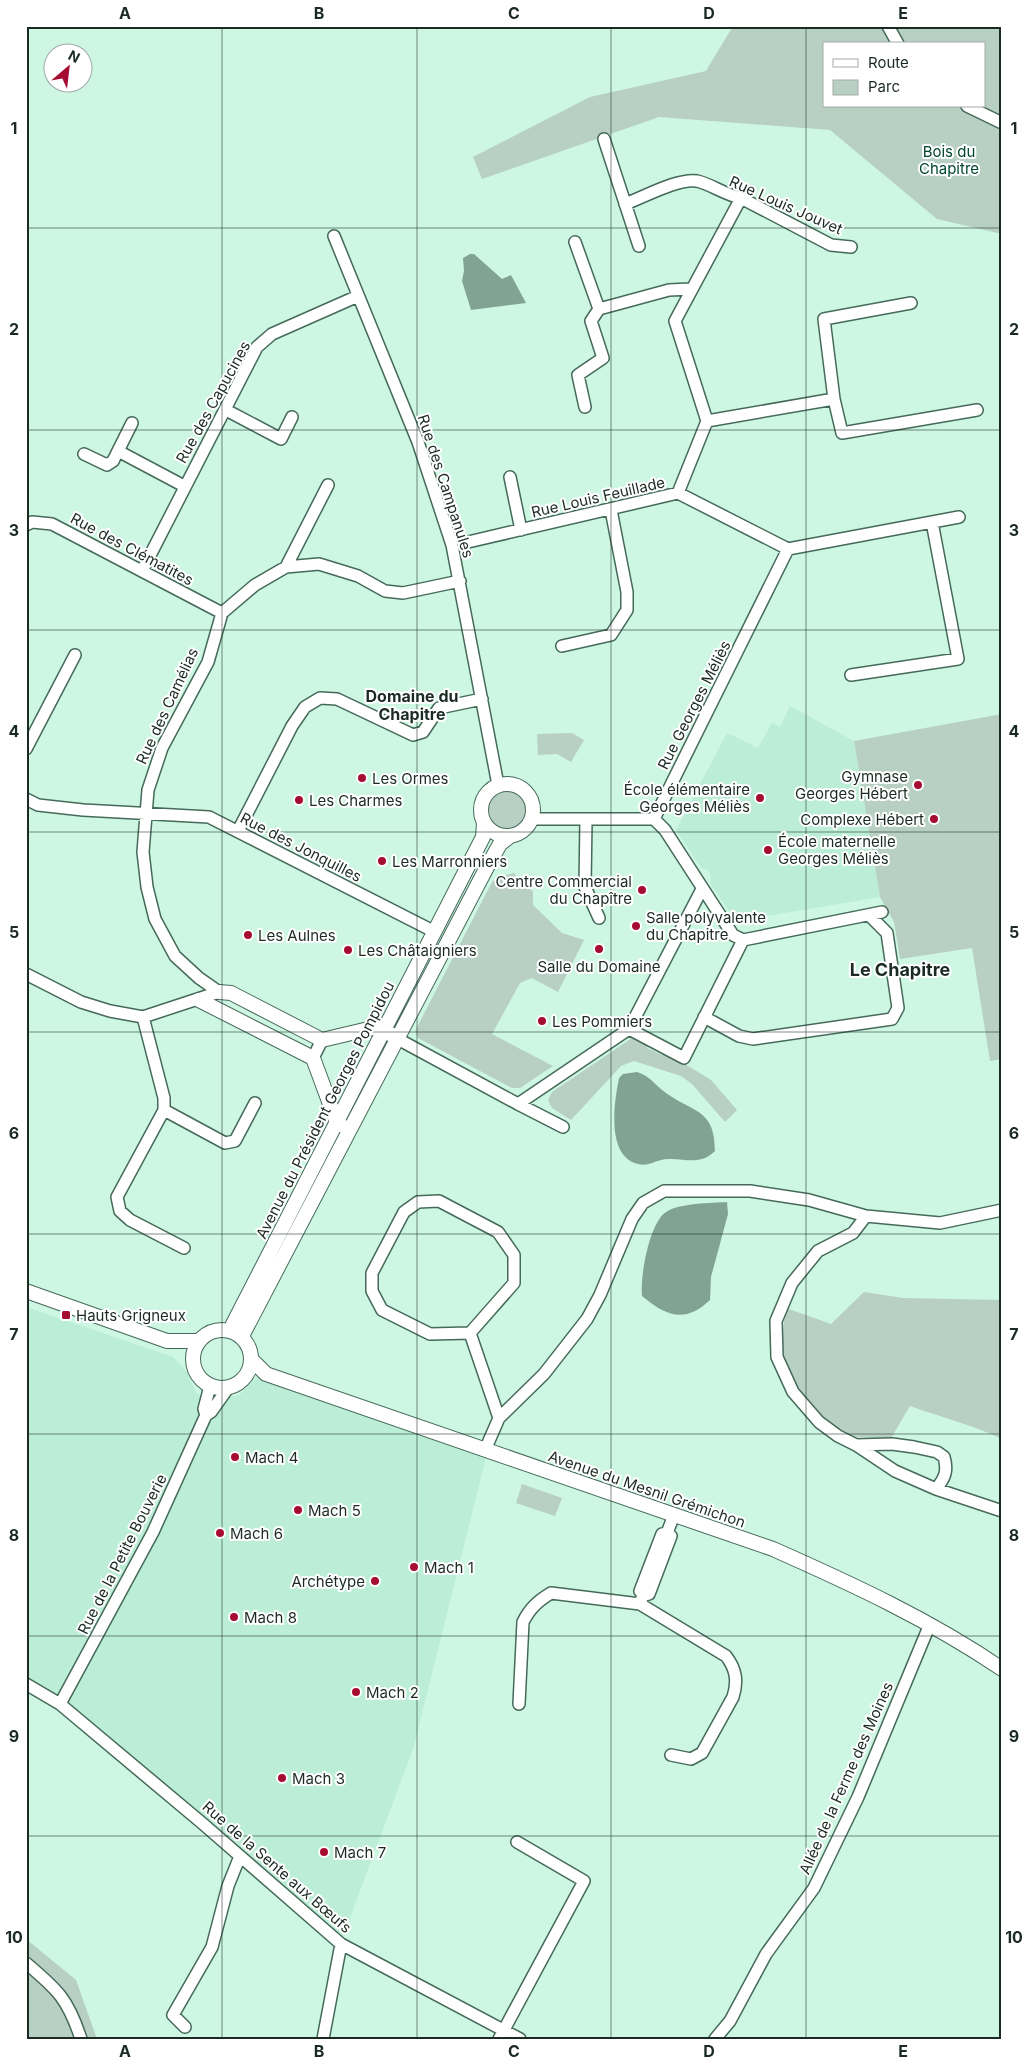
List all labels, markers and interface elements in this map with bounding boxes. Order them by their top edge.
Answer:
text: A [119,3,131,23]
text: B [314,3,324,23]
text: C [508,3,520,23]
text: D [703,3,715,23]
text: E [898,3,908,23]
north arrow [42,42,92,92]
legend [823,42,986,108]
text: N [66,46,83,66]
text: Route [868,53,909,72]
text: Parc [868,77,900,96]
text: 1 [11,118,17,138]
text: 1 [1011,118,1017,138]
park label: Bois du Chapitre [919,142,979,178]
street label: Rue Louis Jouvet [726,172,846,238]
text: 2 [9,319,19,339]
text: 2 [1009,319,1019,339]
street label: Rue des Capucines [172,338,254,466]
street label: Rue des Campanules [414,412,478,560]
street label: Rue Louis Feuillade [529,472,667,522]
street label: Rue des Clématites [67,509,197,589]
text: 3 [9,520,19,540]
text: 3 [1009,520,1019,540]
street label: Rue Georges Méliès [653,637,735,773]
street label: Rue des Camélias [132,645,202,767]
district label: Domaine du Chapitre [366,686,458,724]
text: 4 [9,721,20,741]
text: 4 [1009,721,1020,741]
place label: Gymnase Georges Hébert [795,767,908,803]
place label: Les Ormes [372,769,449,788]
marker: Les Ormes [356,772,368,784]
marker: Gymnase Georges Hébert [912,779,924,791]
place label: École élémentaire Georges Méliès [624,780,750,816]
place label: Les Charmes [309,791,402,810]
marker: École élémentaire Georges Méliès [754,792,766,804]
marker: Les Charmes [293,794,305,806]
street label: Rue des Jonquilles [237,808,365,886]
place label: Complexe Hébert [800,810,924,829]
marker: Complexe Hébert [928,813,940,825]
place label: École maternelle Georges Méliès [778,832,896,868]
marker: École maternelle Georges Méliès [762,844,774,856]
place label: Les Marronniers [392,852,507,871]
marker: Les Marronniers [376,855,388,867]
place label: Centre Commercial du Chapître [496,872,632,908]
marker: Centre Commercial du Chapître [636,884,648,896]
place label: Salle polyvalente du Chapitre [646,908,766,944]
marker: Salle polyvalente du Chapitre [630,920,642,932]
text: 5 [9,922,19,942]
text: 5 [1009,922,1019,942]
place label: Les Aulnes [258,926,336,945]
marker: Les Aulnes [242,929,254,941]
place label: Les Châtaigniers [358,941,477,960]
marker: Salle du Domaine [593,943,605,955]
marker: Les Châtaigniers [342,944,354,956]
place label: Salle du Domaine [537,957,661,976]
district label: Le Chapitre [850,959,951,980]
street label: Avenue du Président Georges Pompidou [252,978,398,1242]
place label: Les Pommiers [552,1012,652,1031]
marker: Les Pommiers [536,1015,548,1027]
text: 6 [9,1123,19,1143]
text: 6 [1009,1123,1019,1143]
place label: Hauts Grigneux [76,1306,186,1325]
marker: Hauts Grigneux [60,1309,72,1321]
text: 7 [9,1324,19,1344]
text: 7 [1009,1324,1019,1344]
street label: Avenue du Mesnil Grémichon [546,1446,748,1532]
place label: Mach 4 [245,1448,298,1467]
marker: Mach 4 [229,1451,241,1463]
street label: Rue de la Petite Bouverie [73,1471,171,1637]
place label: Mach 5 [308,1501,361,1520]
marker: Mach 5 [292,1504,304,1516]
place label: Mach 6 [230,1524,283,1543]
text: 8 [9,1525,19,1545]
text: 8 [1009,1525,1019,1545]
marker: Mach 6 [214,1527,226,1539]
place label: Mach 1 [424,1558,474,1577]
marker: Mach 1 [408,1561,420,1573]
place label: Archétype [292,1572,365,1591]
marker: Archétype [369,1575,381,1587]
place label: Mach 8 [244,1608,297,1627]
marker: Mach 8 [228,1611,240,1623]
street label: Allée de la Ferme des Moines [795,1679,897,1877]
place label: Mach 2 [366,1683,419,1702]
marker: Mach 2 [350,1686,362,1698]
text: 9 [9,1726,19,1746]
text: 9 [1009,1726,1019,1746]
place label: Mach 3 [292,1769,345,1788]
marker: Mach 3 [276,1772,288,1784]
street label: Rue de la Sente aux Bœufs [199,1797,356,1937]
place label: Mach 7 [334,1843,386,1862]
marker: Mach 7 [318,1846,330,1858]
text: 10 [5,1927,23,1947]
text: 10 [1005,1927,1023,1947]
text: A [119,2041,131,2061]
text: B [314,2041,324,2061]
text: C [508,2041,520,2061]
text: D [703,2041,715,2061]
text: E [898,2041,908,2061]

